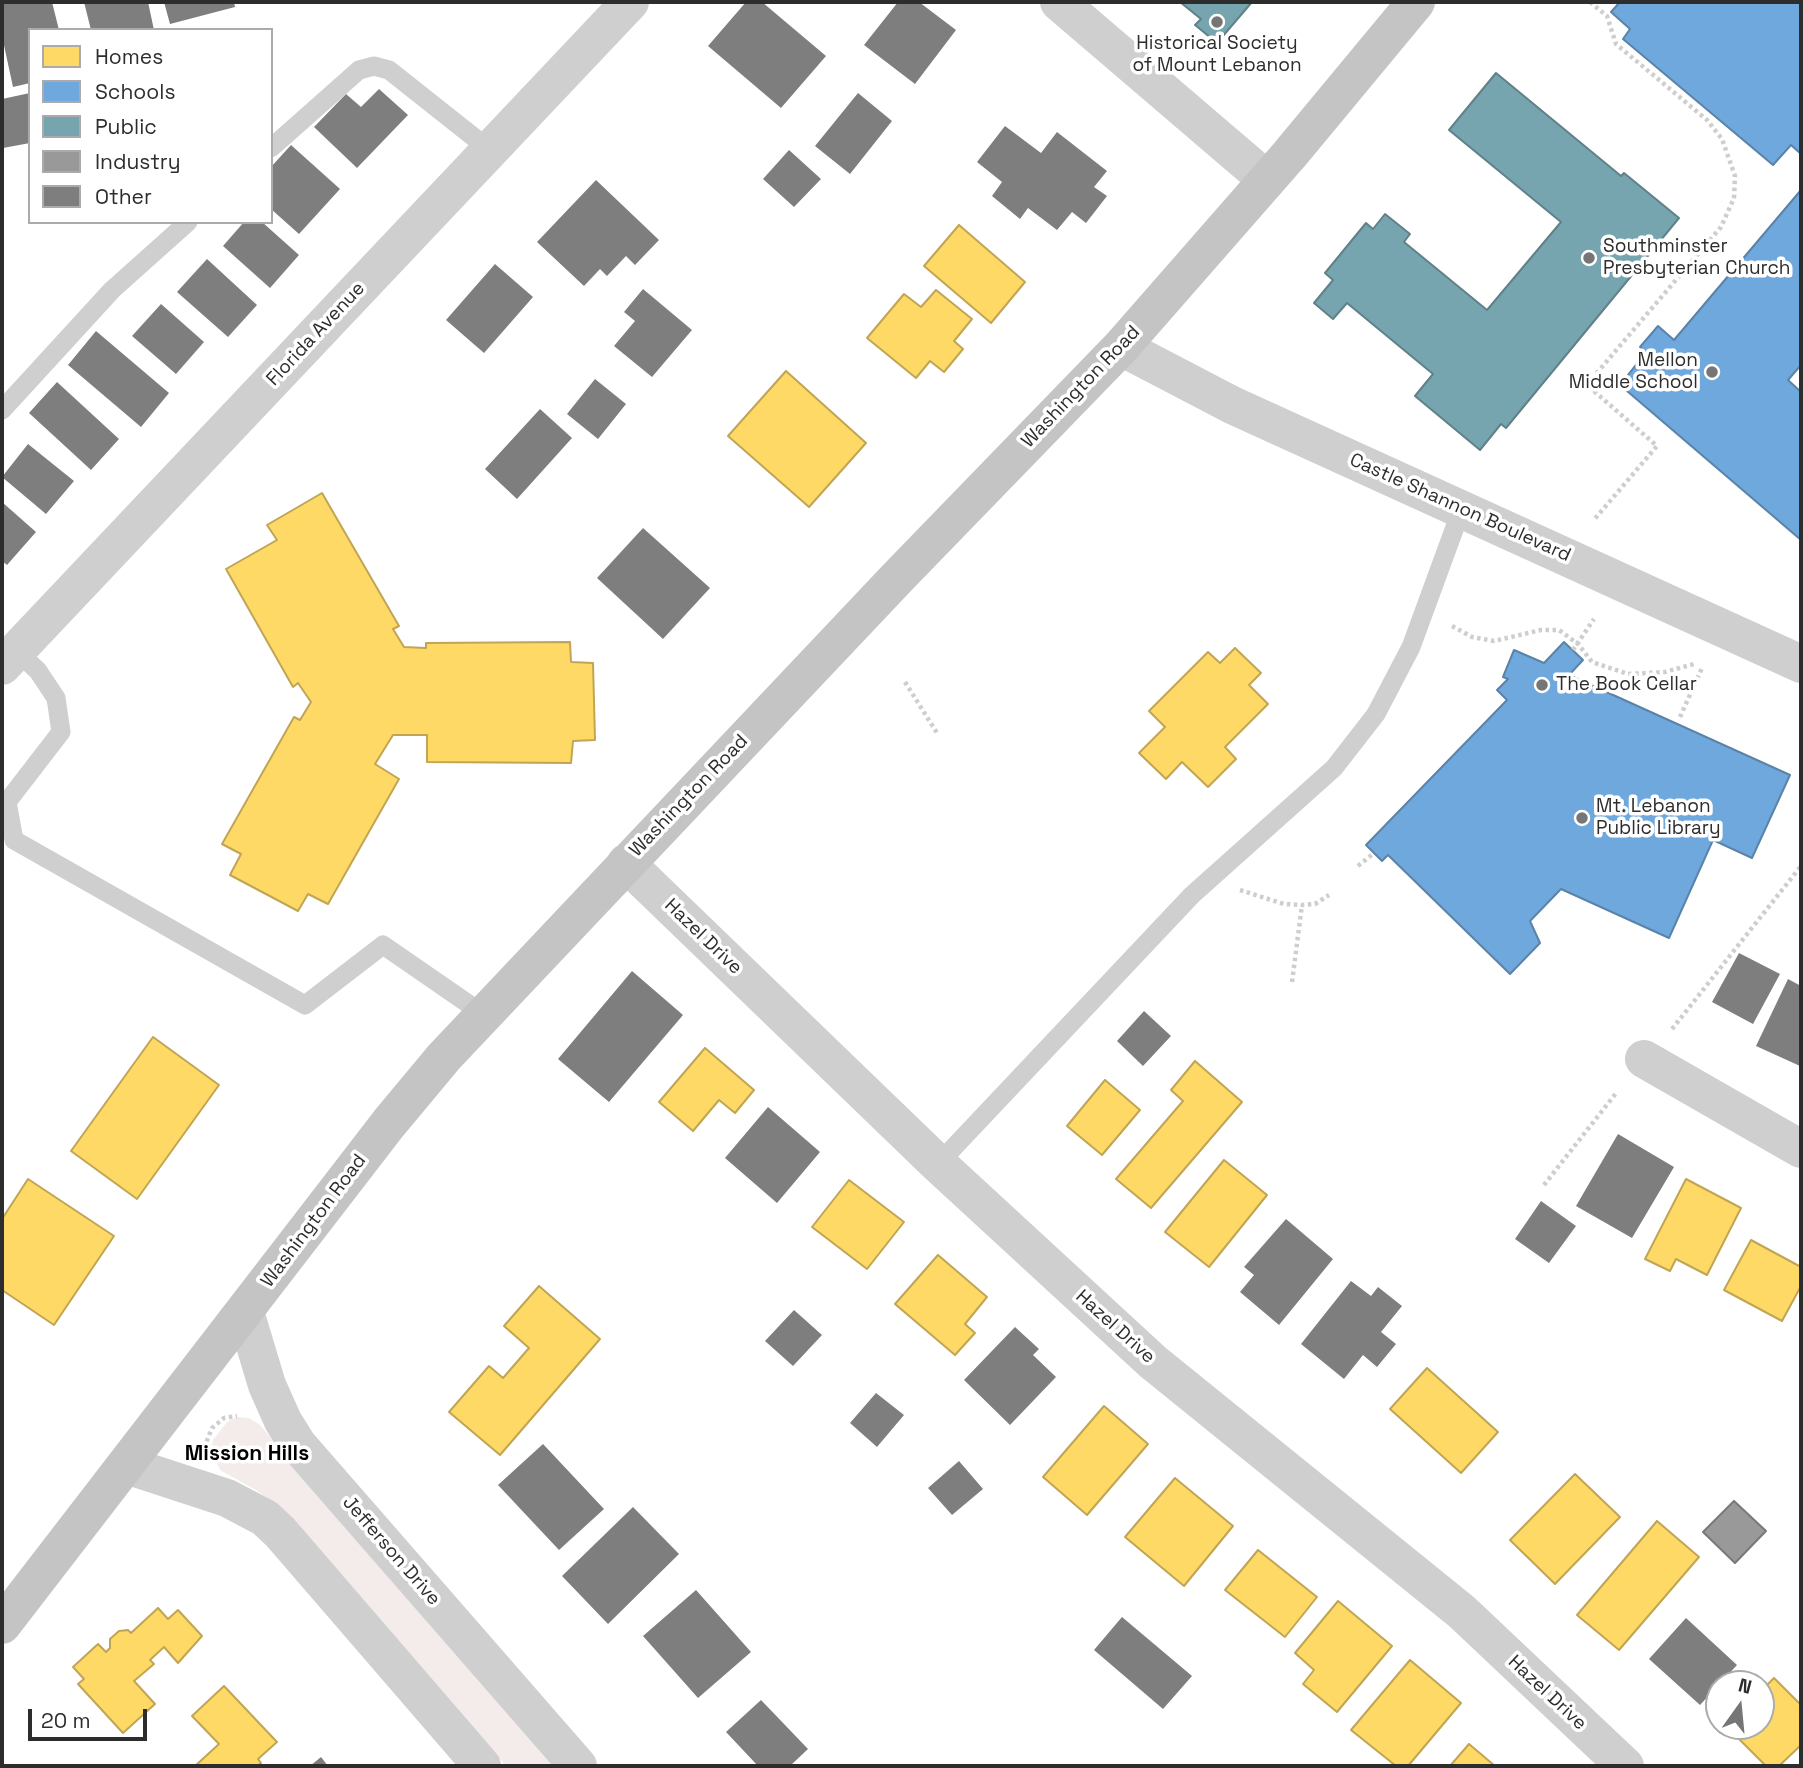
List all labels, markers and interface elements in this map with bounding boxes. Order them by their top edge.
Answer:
marker: Historical Society of Mount Lebanon [1209,14,1225,30]
legend [28,28,273,224]
place label: Historical Society of Mount Lebanon [1132,33,1302,77]
text: Homes [95,43,163,70]
text: Schools [95,78,175,105]
text: Public [95,113,157,140]
text: Industry [95,148,181,175]
text: Other [95,183,152,210]
place label: Southminster Presbyterian Church [1603,236,1790,280]
marker: Southminster Presbyterian Church [1581,250,1597,266]
street label: Florida Avenue [262,277,370,391]
street label: Washington Road [1017,321,1145,453]
place label: Mellon Middle School [1569,350,1698,394]
marker: Mellon Middle School [1704,364,1720,380]
street label: Castle Shannon Boulevard [1346,449,1574,567]
place label: The Book Cellar [1556,674,1697,696]
marker: The Book Cellar [1534,677,1550,693]
street label: Washington Road [625,730,753,862]
place label: Mt. Lebanon Public Library [1596,796,1721,840]
marker: Mt. Lebanon Public Library [1574,810,1590,826]
street label: Hazel Drive [659,894,747,980]
street label: Washington Road [257,1150,371,1292]
street label: Hazel Drive [1071,1285,1159,1369]
district label: Mission Hills [185,1441,309,1467]
street label: Jefferson Drive [337,1492,445,1610]
street label: Hazel Drive [1503,1651,1591,1735]
north arrow [1705,1670,1775,1740]
text: N [1736,1672,1754,1700]
scale bar [32,1694,150,1738]
text: 20 m [41,1707,91,1734]

